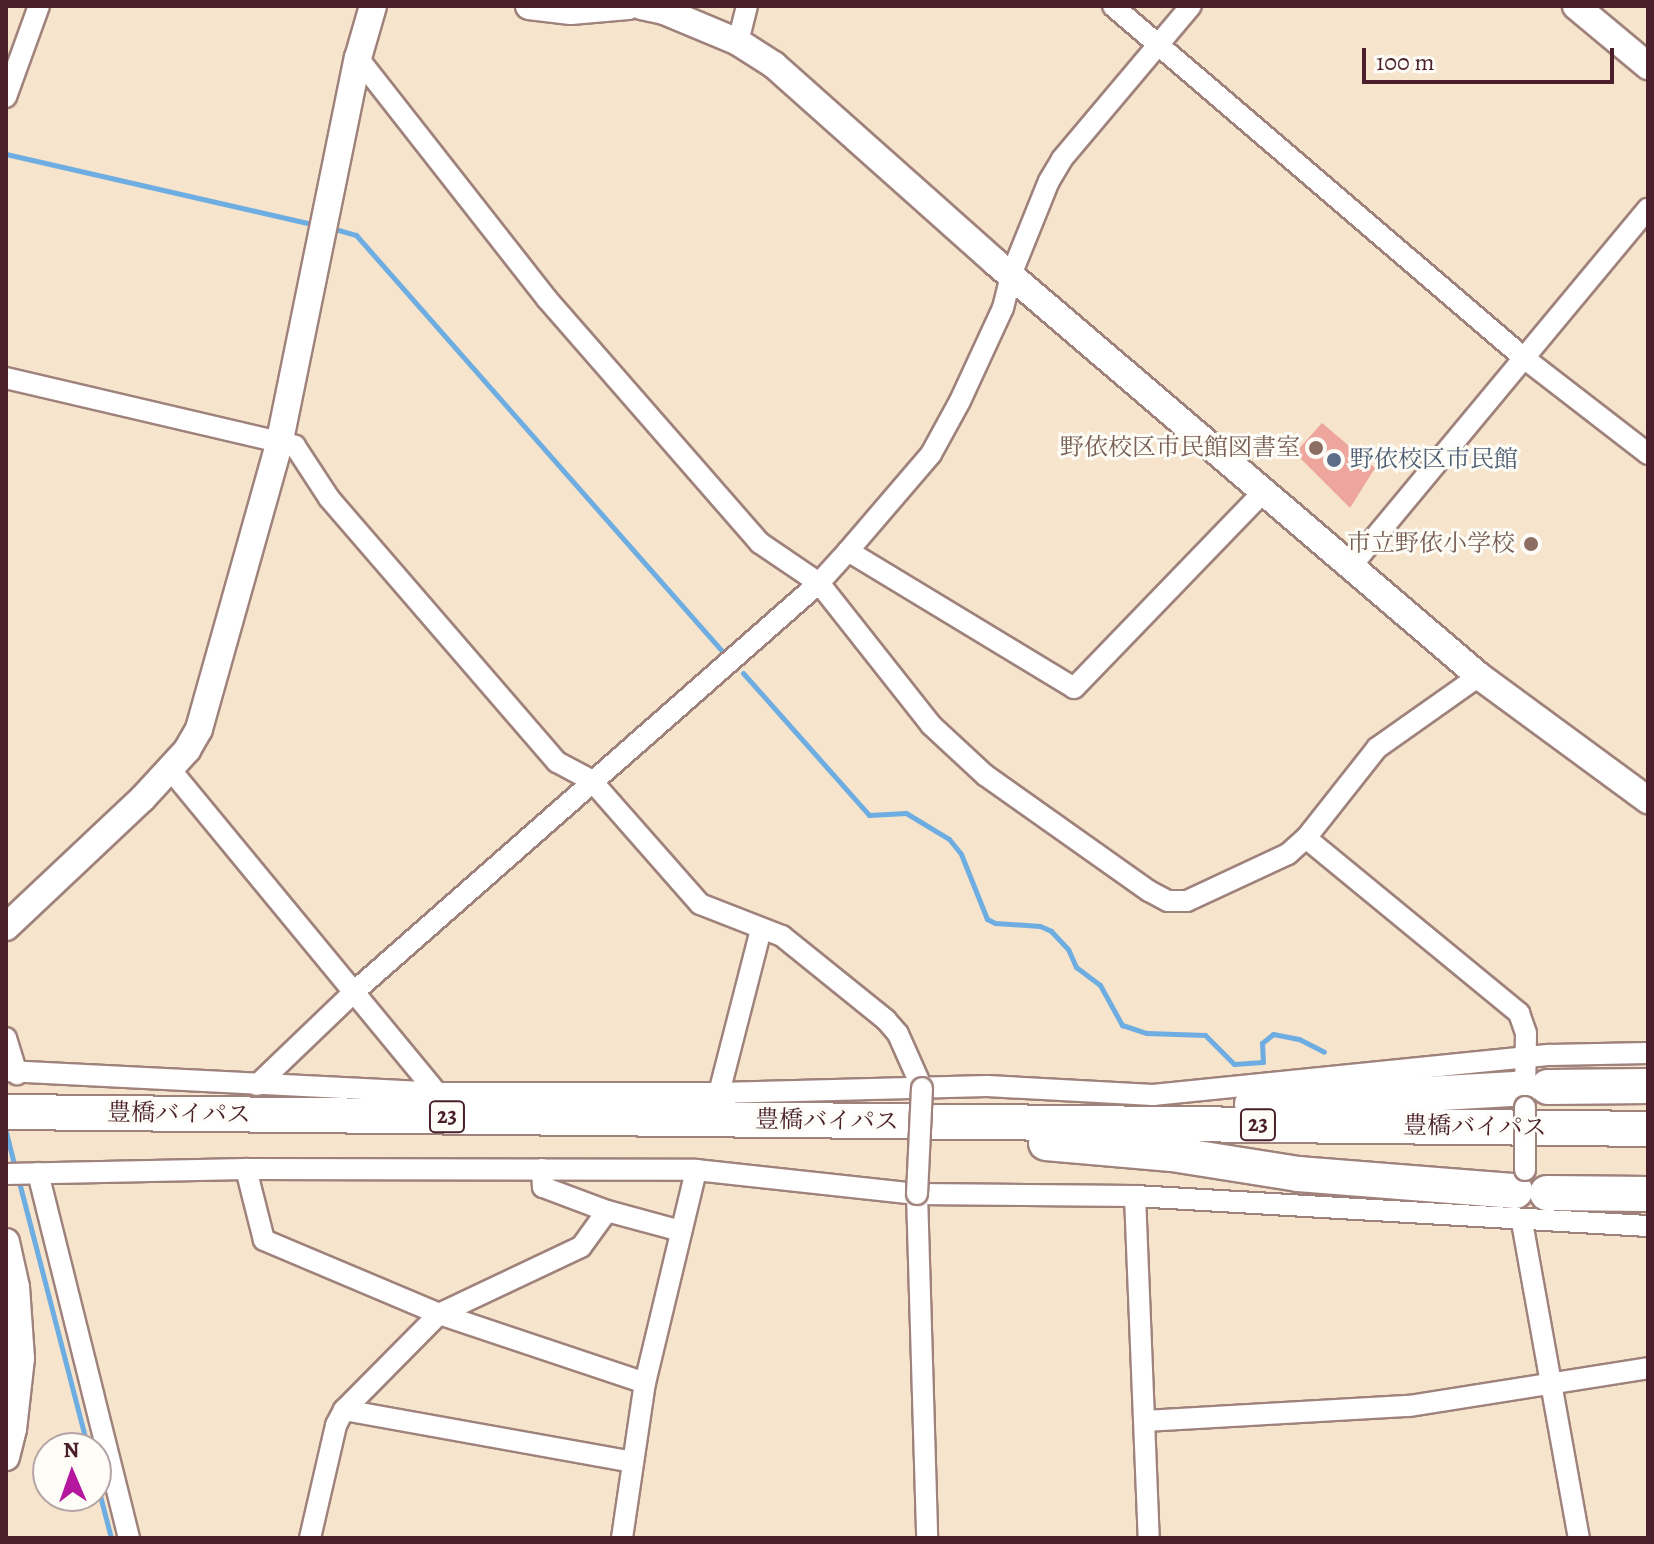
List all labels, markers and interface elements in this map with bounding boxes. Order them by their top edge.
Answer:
scale bar [1366,32,1618,82]
text: 100 m [1376,46,1435,78]
place label: 野依校区市民館図書室 [1060,434,1300,462]
marker: 野依校区市民館図書室 [1307,439,1325,457]
place label: 野依校区市民館 [1350,446,1518,474]
marker: 野依校区市民館 [1325,451,1343,469]
place label: 市立野依小学校 [1347,530,1515,558]
marker: 市立野依小学校 [1522,535,1540,553]
street label: 豊橋バイパス [107,1098,251,1130]
road number: 23 [427,1099,467,1135]
street label: 豊橋バイパス [755,1105,899,1137]
road number: 23 [1238,1107,1278,1143]
street label: 豊橋バイパス [1403,1111,1547,1143]
north arrow [32,1432,112,1512]
text: N [63,1435,80,1465]

